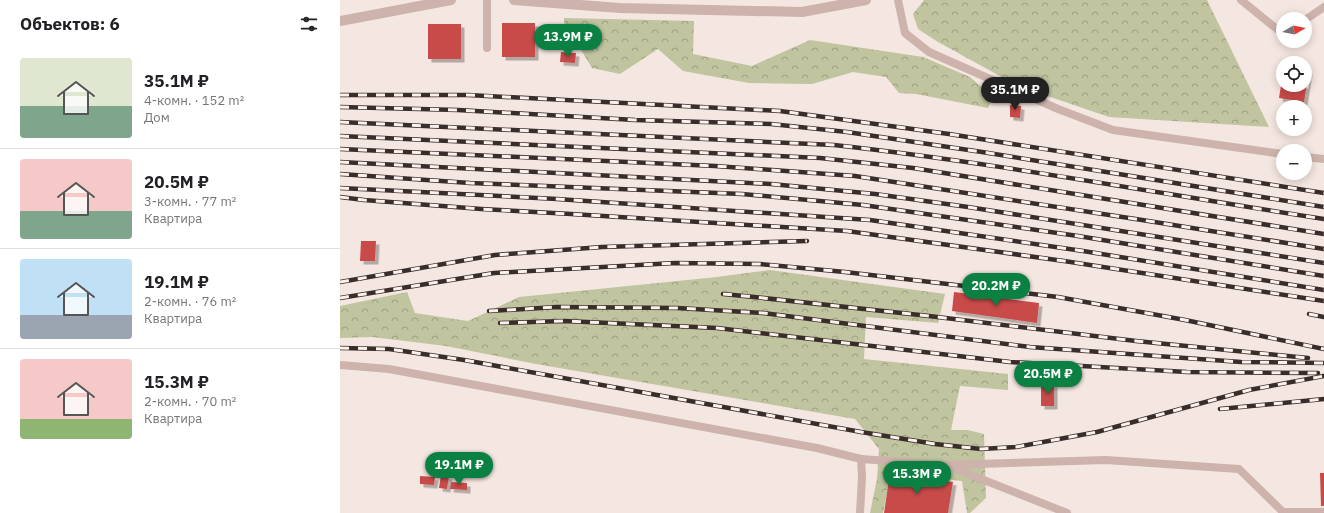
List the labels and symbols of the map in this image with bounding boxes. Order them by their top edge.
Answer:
north arrow [1276,12,1312,48]
pin: 13.9M ₽ [531,24,605,58]
pin: 35.1M ₽ [978,77,1052,111]
pin: 20.2M ₽ [959,273,1033,307]
pin: 20.5M ₽ [1011,361,1085,395]
pin: 19.1M ₽ [422,452,496,486]
pin: 15.3M ₽ [880,461,954,495]

